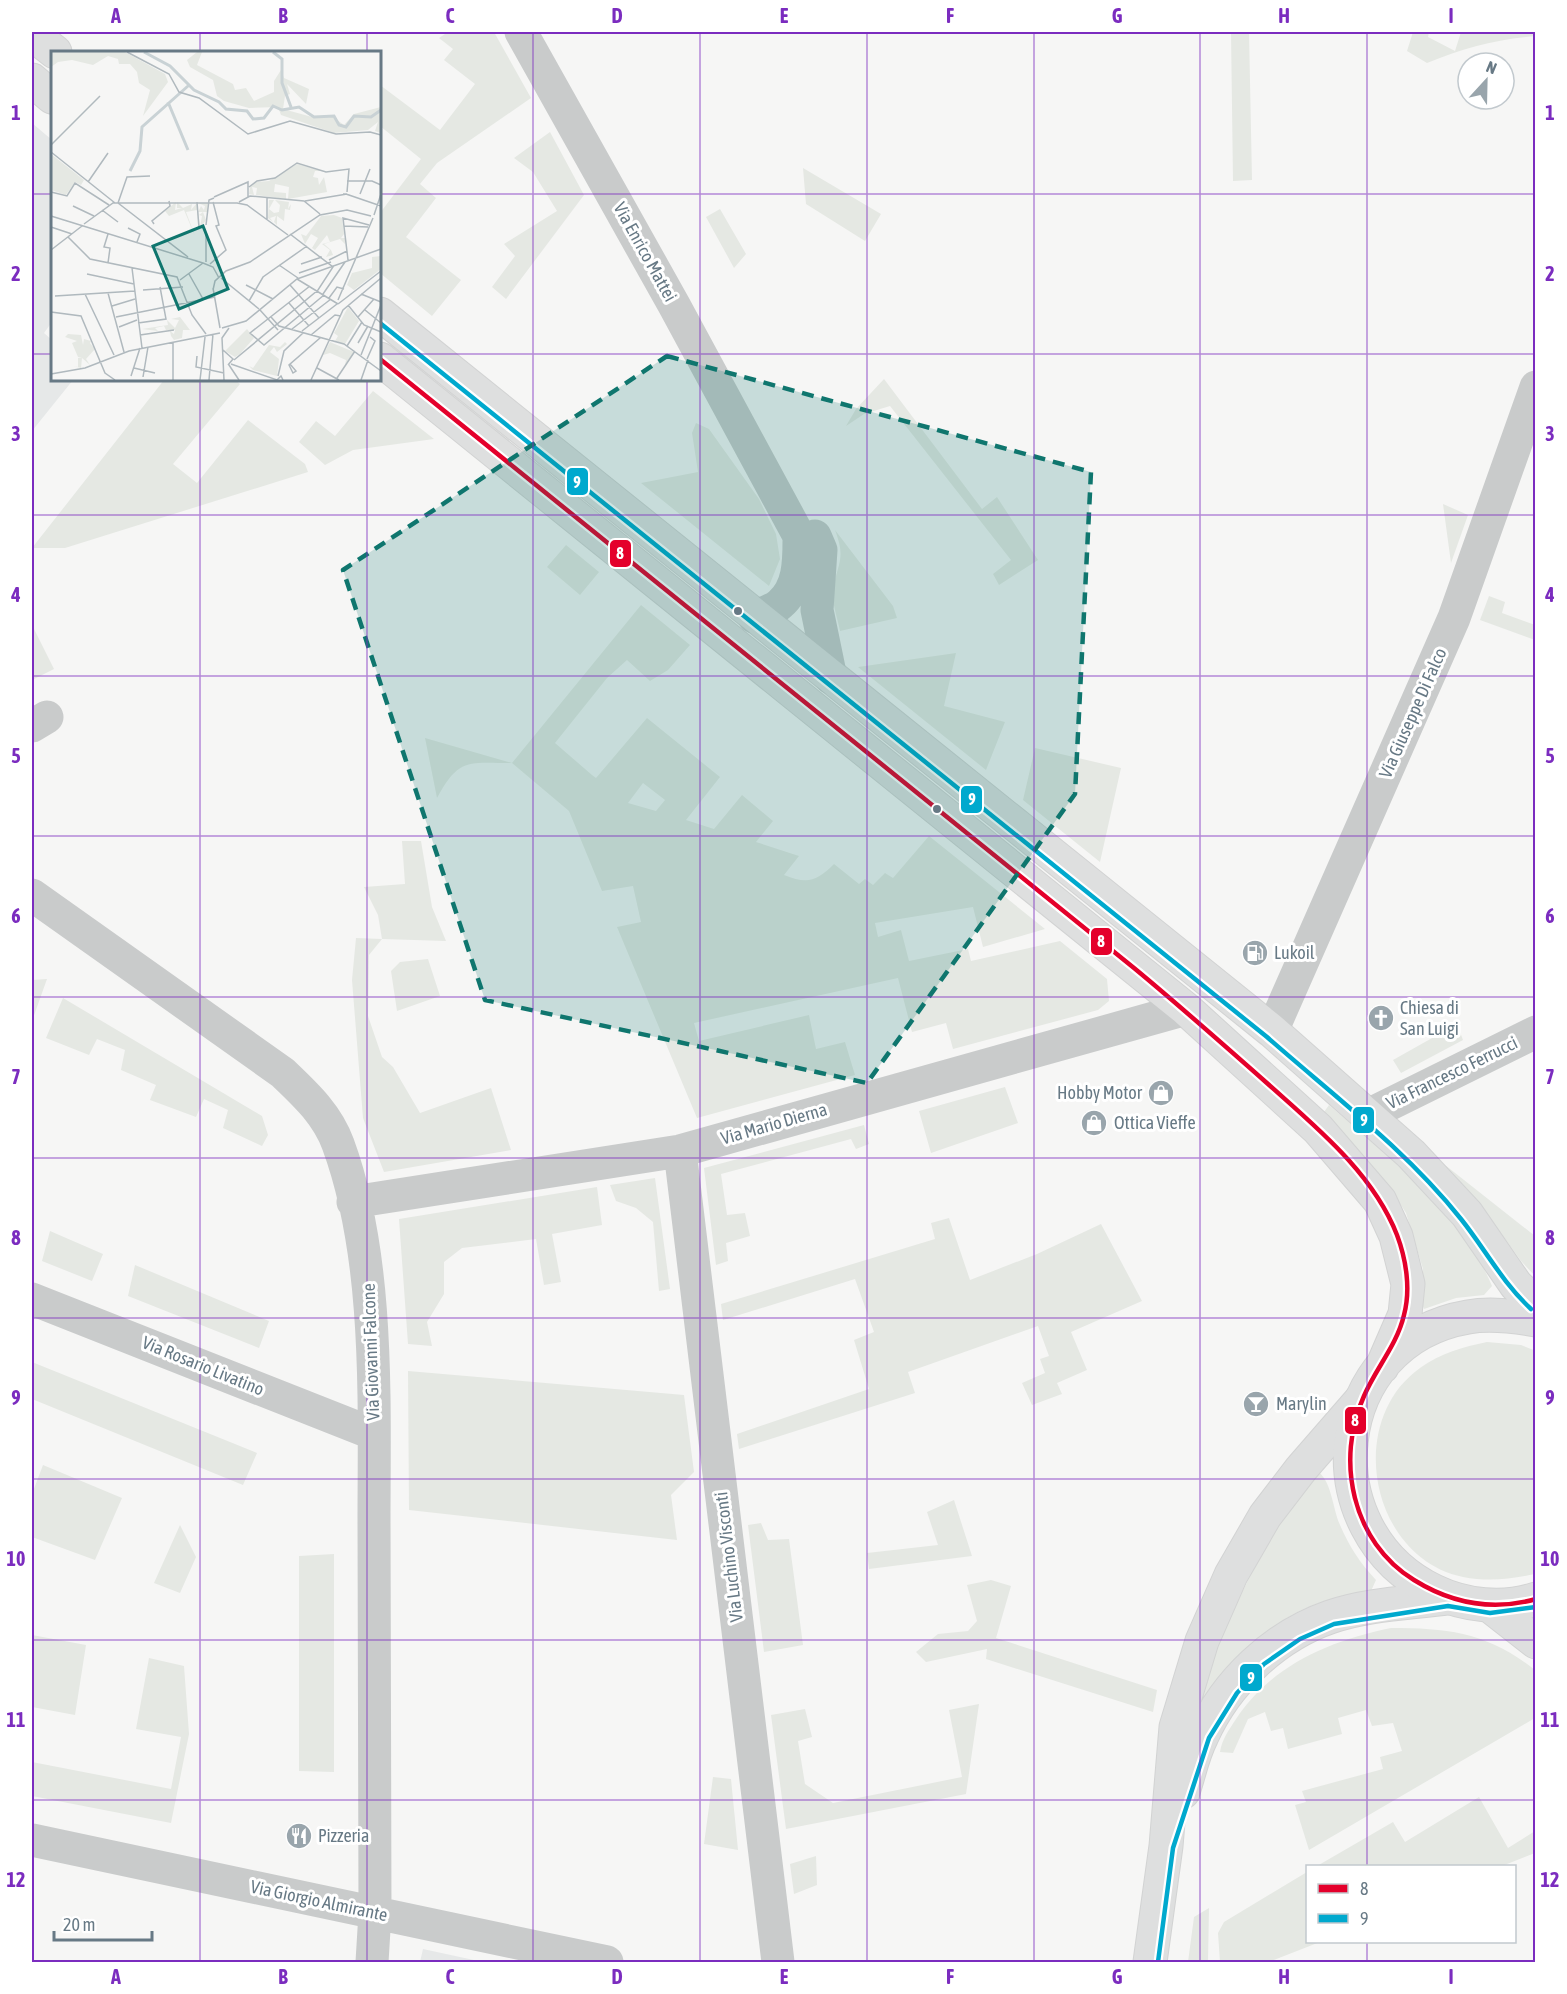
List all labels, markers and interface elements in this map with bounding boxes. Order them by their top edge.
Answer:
text: A [110,4,121,27]
text: B [278,4,288,27]
text: C [446,4,455,27]
text: D [611,4,623,27]
text: E [780,4,789,27]
text: F [946,4,954,27]
text: G [1112,4,1123,27]
text: H [1278,4,1290,27]
text: I [1448,4,1454,27]
inset map [51,51,381,381]
north arrow [1456,51,1516,111]
text: N [1484,57,1499,77]
text: 1 [11,101,21,124]
text: 1 [1545,101,1555,124]
street label: Via Enrico Mattei [610,198,681,305]
text: 2 [11,262,21,285]
text: 2 [1545,262,1555,285]
text: 3 [11,422,21,445]
text: 3 [1545,422,1555,445]
line badge: 9 [566,467,589,496]
text: 9 [573,473,581,491]
line badge: 8 [609,539,632,568]
text: 8 [616,544,624,562]
text: 4 [10,583,21,606]
text: 4 [1544,583,1555,606]
unlabelled marker [732,605,744,617]
street label: Via Giuseppe Di Falco [1374,645,1451,781]
text: 5 [11,744,21,767]
text: 5 [1545,744,1555,767]
line badge: 9 [960,785,983,814]
text: 9 [968,790,976,808]
unlabelled marker [931,803,943,815]
text: 6 [11,904,21,927]
text: 6 [1545,904,1555,927]
line badge: 8 [1090,927,1113,956]
text: 8 [1097,932,1105,950]
fuel station icon: Lukoil [1240,938,1270,968]
place label: Lukoil [1274,942,1315,963]
place label: Chiesa di San Luigi [1400,997,1459,1039]
church icon: Chiesa di San Luigi [1366,1003,1396,1033]
street label: Via Francesco Ferrucci [1383,1032,1521,1113]
text: 7 [11,1065,21,1088]
text: 7 [1545,1065,1555,1088]
shop icon: Hobby Motor [1146,1078,1176,1108]
place label: Hobby Motor [1057,1082,1143,1103]
street label: Via Mario Dierna [718,1098,829,1149]
line badge: 9 [1352,1106,1375,1134]
shop icon: Ottica Vieffe [1079,1108,1109,1138]
text: 9 [1360,1111,1368,1129]
place label: Ottica Vieffe [1114,1112,1196,1133]
text: 8 [11,1226,21,1249]
text: 8 [1545,1226,1555,1249]
street label: Via Giovanni Falcone [358,1283,383,1421]
street label: Via Rosario Livatino [139,1332,267,1400]
text: 9 [11,1386,21,1409]
text: 9 [1545,1386,1555,1409]
bar icon: Marylin [1241,1389,1271,1419]
place label: Marylin [1276,1393,1327,1414]
line badge: 8 [1344,1406,1367,1435]
text: 8 [1351,1411,1359,1429]
street label: Via Luchino Visconti [710,1491,747,1623]
text: 10 [7,1547,25,1570]
text: 10 [1541,1547,1559,1570]
line badge: 9 [1239,1663,1263,1692]
text: 9 [1247,1669,1255,1687]
text: 11 [7,1708,25,1731]
text: 11 [1541,1708,1559,1731]
restaurant icon: Pizzeria [284,1821,314,1851]
place label: Pizzeria [318,1825,369,1846]
legend [1306,1865,1516,1943]
text: 12 [7,1868,25,1891]
text: 12 [1541,1868,1559,1891]
street label: Via Giorgio Almirante [249,1876,389,1925]
text: 8 [1360,1878,1368,1899]
scale bar [54,1904,152,1942]
text: 9 [1360,1908,1368,1929]
text: 20 m [63,1914,95,1935]
text: A [110,1965,121,1988]
text: B [278,1965,288,1988]
text: C [446,1965,455,1988]
text: D [611,1965,623,1988]
text: E [780,1965,789,1988]
text: F [946,1965,954,1988]
text: G [1112,1965,1123,1988]
text: H [1278,1965,1290,1988]
text: I [1448,1965,1454,1988]

